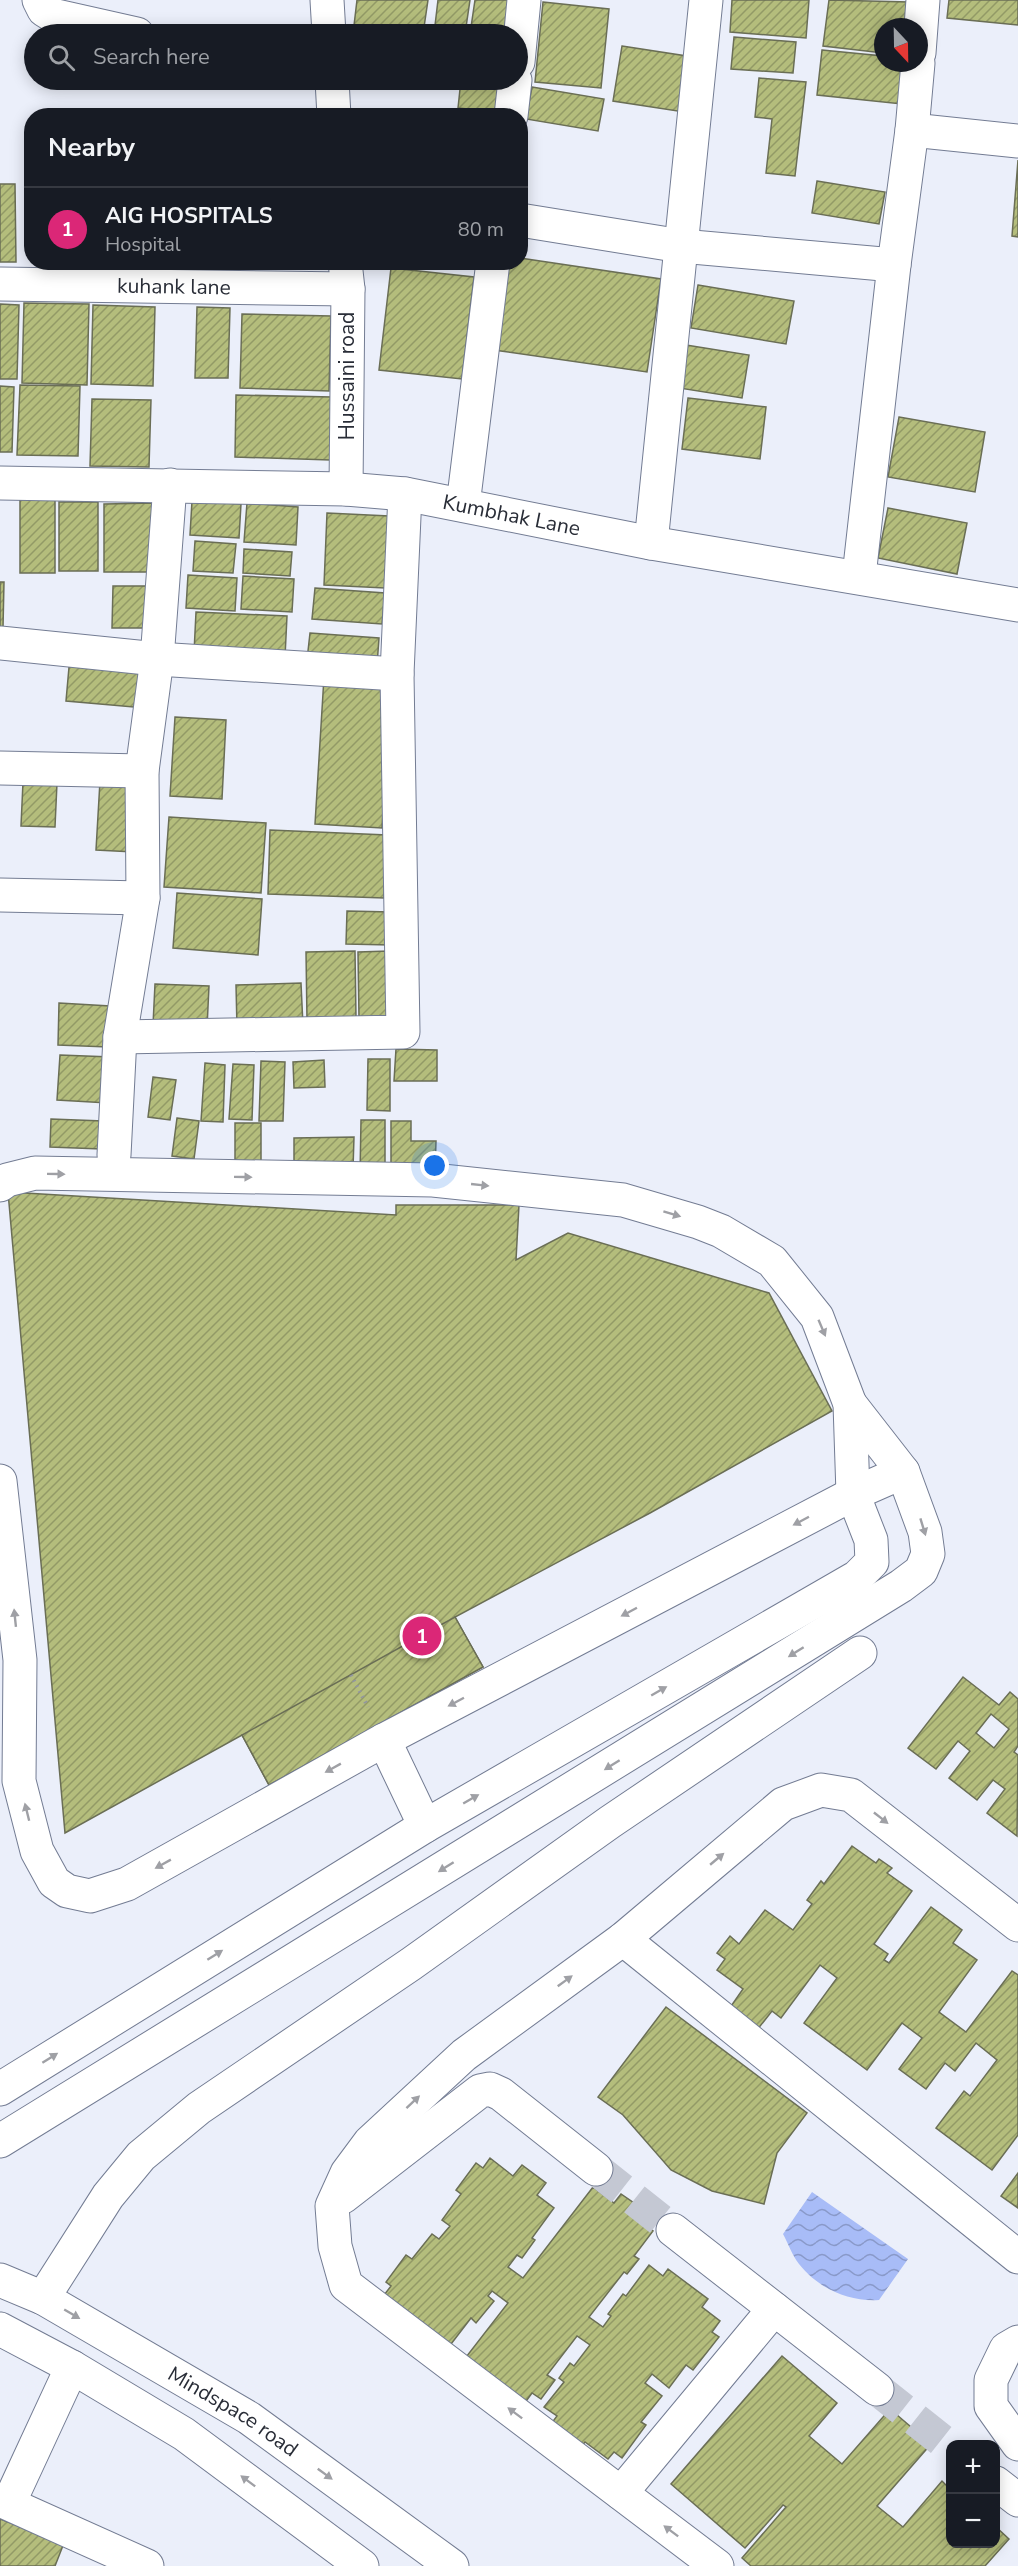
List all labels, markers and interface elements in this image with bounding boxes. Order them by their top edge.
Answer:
north arrow [874,18,928,72]
search box [24,24,528,90]
icon: search [45,41,78,74]
text: Search here [93,42,210,72]
text: Nearby [48,130,135,165]
text: AIG HOSPITALS [105,201,273,231]
text: 1 [62,216,74,243]
text: 80 m [458,216,504,243]
text: Hospital [105,231,181,258]
street label: kuhank lane [117,272,231,301]
street label: Hussaini road [333,312,361,440]
street label: Kumbhak Lane [440,488,583,543]
your location [420,1151,449,1180]
one-way arrow [47,1169,66,1179]
one-way arrow [234,1172,253,1182]
one-way arrow [471,1180,490,1190]
one-way arrow [663,1210,681,1219]
one-way arrow [817,1320,827,1338]
one-way arrow [793,1516,810,1526]
one-way arrow [919,1518,928,1536]
one-way arrow [620,1607,637,1616]
one-way arrow [11,1609,20,1628]
pin: 1 [402,1614,442,1658]
one-way arrow [787,1646,804,1657]
one-way arrow [651,1686,667,1697]
one-way arrow [447,1697,464,1707]
one-way arrow [604,1760,620,1771]
one-way arrow [325,1763,341,1774]
one-way arrow [463,1794,480,1804]
one-way arrow [22,1803,32,1821]
one-way arrow [874,1812,889,1824]
one-way arrow [709,1853,724,1866]
one-way arrow [154,1859,171,1869]
one-way arrow [438,1862,454,1873]
one-way arrow [207,1950,224,1961]
one-way arrow [557,1975,573,1987]
one-way arrow [42,2053,58,2064]
one-way arrow [406,2096,420,2110]
one-way arrow [64,2309,80,2320]
street label: Mindspace road [163,2360,304,2463]
one-way arrow [508,2407,524,2419]
map controls [946,2440,1000,2548]
button: + [946,2440,1000,2494]
one-way arrow [317,2468,333,2480]
one-way arrow [240,2475,256,2487]
button: − [946,2494,1000,2548]
one-way arrow [663,2525,678,2537]

